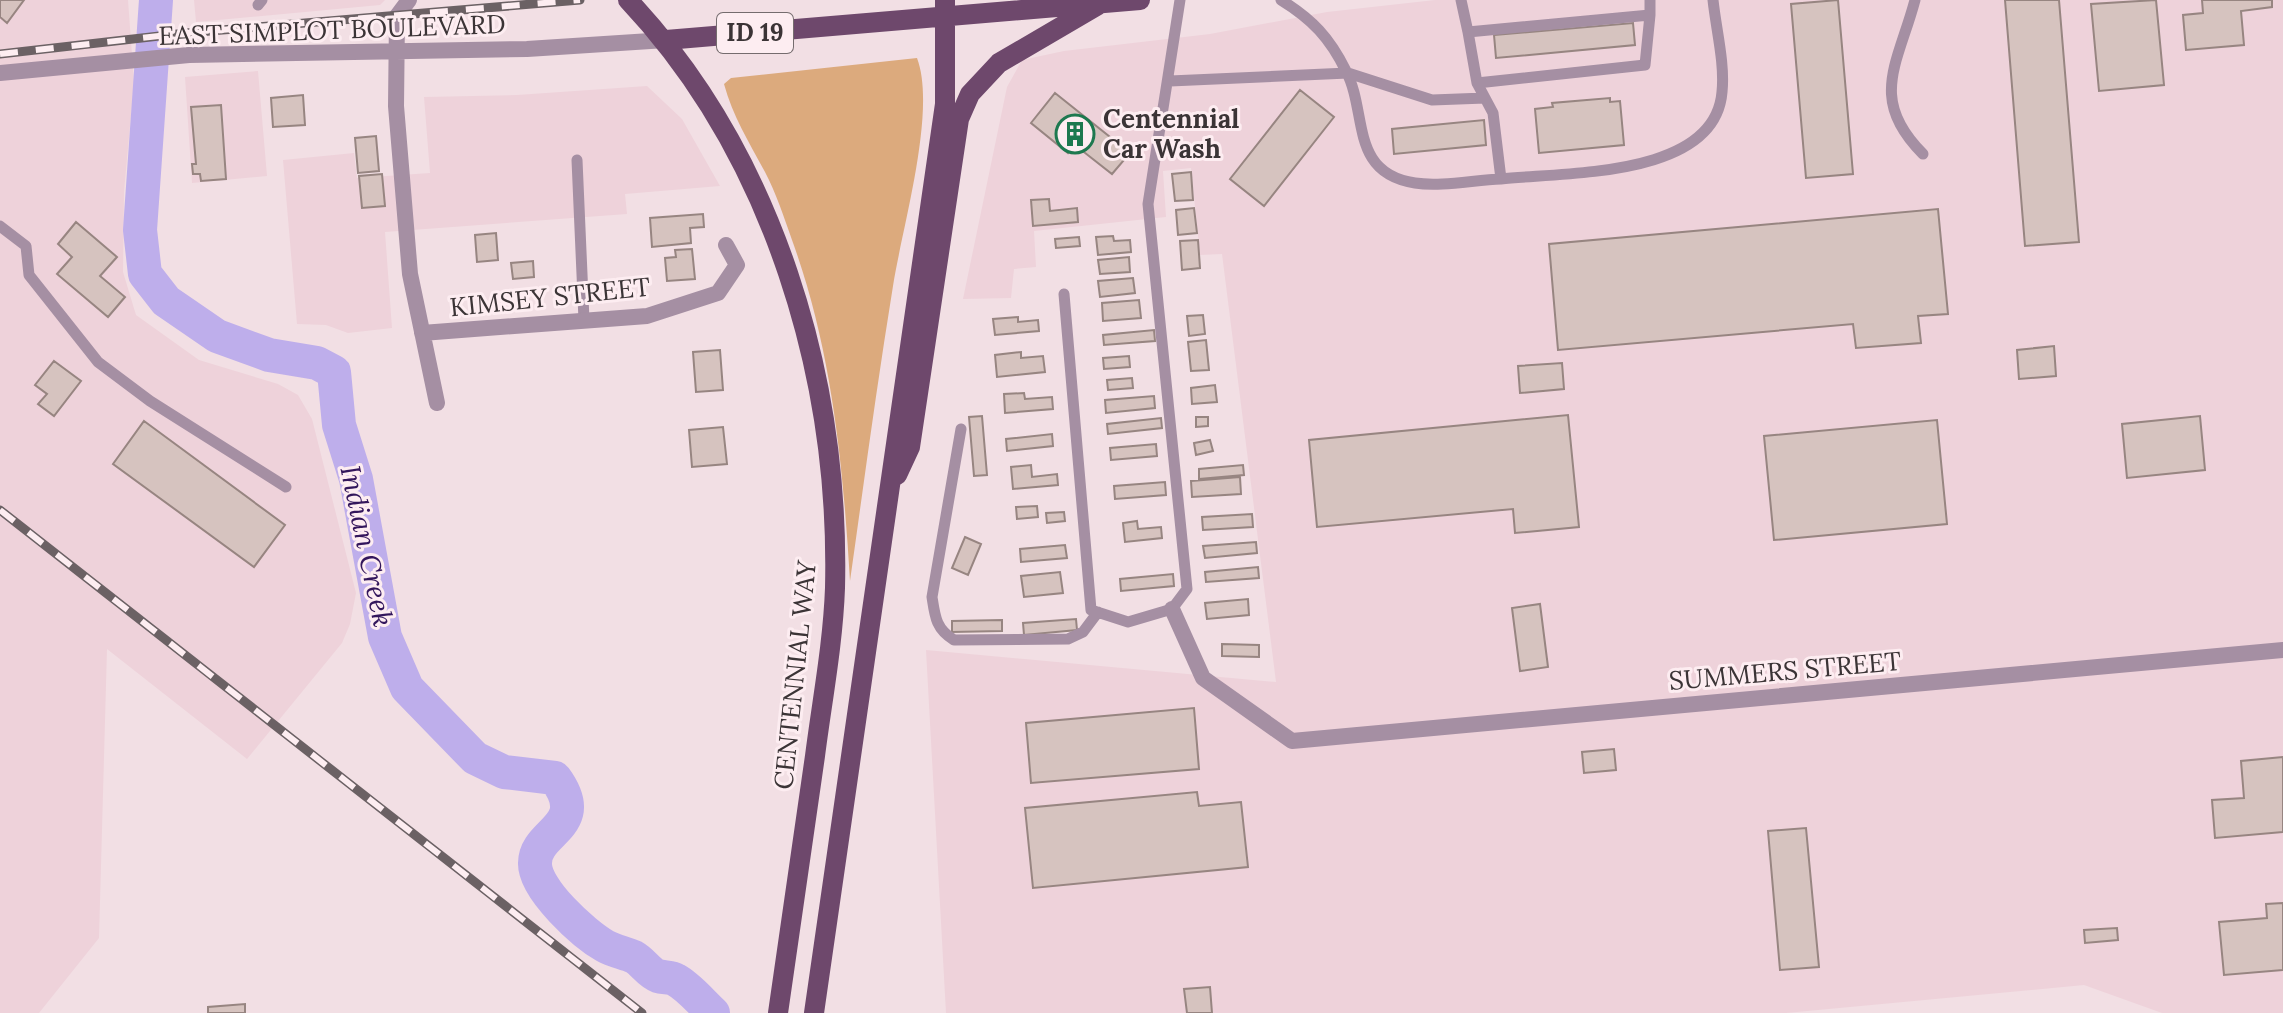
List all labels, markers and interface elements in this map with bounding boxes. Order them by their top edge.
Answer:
street label: EAST SIMPLOT BOULEVARD [158,7,506,52]
road number: ID 19 [717,13,793,53]
place label: Centennial Car Wash [1103,102,1239,165]
building icon: Centennial Car Wash [1054,113,1096,155]
street label: KIMSEY STREET [448,270,652,323]
water label: Indian Creek [332,462,402,630]
street label: CENTENNIAL WAY [766,558,823,791]
street label: SUMMERS STREET [1668,644,1903,697]

